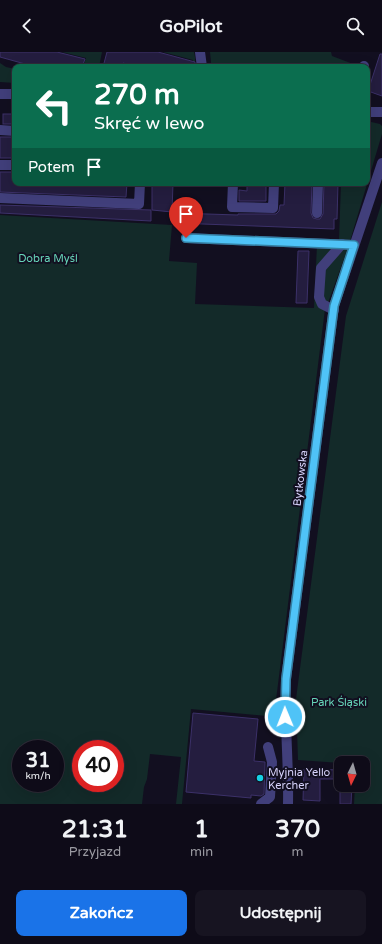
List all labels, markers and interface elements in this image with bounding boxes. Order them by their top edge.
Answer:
icon: back [16,15,38,37]
text: GoPilot [160,15,222,37]
icon: search [344,15,366,37]
text: 270 m [94,78,180,112]
icon: left [28,80,80,132]
text: Skręć w lewo [94,112,204,134]
icon: arrive [83,156,105,178]
text: Potem [28,158,75,176]
pin [169,197,203,238]
icon: arrive [175,203,197,225]
park label: Dobra Myśl [18,252,78,265]
street label: Bytkowska [291,449,310,507]
park label: Park Śląski [311,695,367,709]
position arrow [264,696,306,738]
speed limit sign: 40 [72,740,124,792]
text: 31 [25,749,51,773]
north arrow [334,756,370,792]
map controls [334,756,370,792]
place label: Myjnia Yello Kercher [268,766,331,792]
text: km/h [25,770,51,782]
marker: Myjnia Yello Kercher [255,773,265,783]
text: 21:31 [62,815,128,844]
text: 1 [194,815,209,844]
text: 370 [275,815,320,844]
text: Przyjazd [69,844,121,860]
text: min [190,844,213,860]
text: m [292,844,304,860]
button: Zakończ [16,890,187,936]
button: Udostępnij [195,890,366,936]

